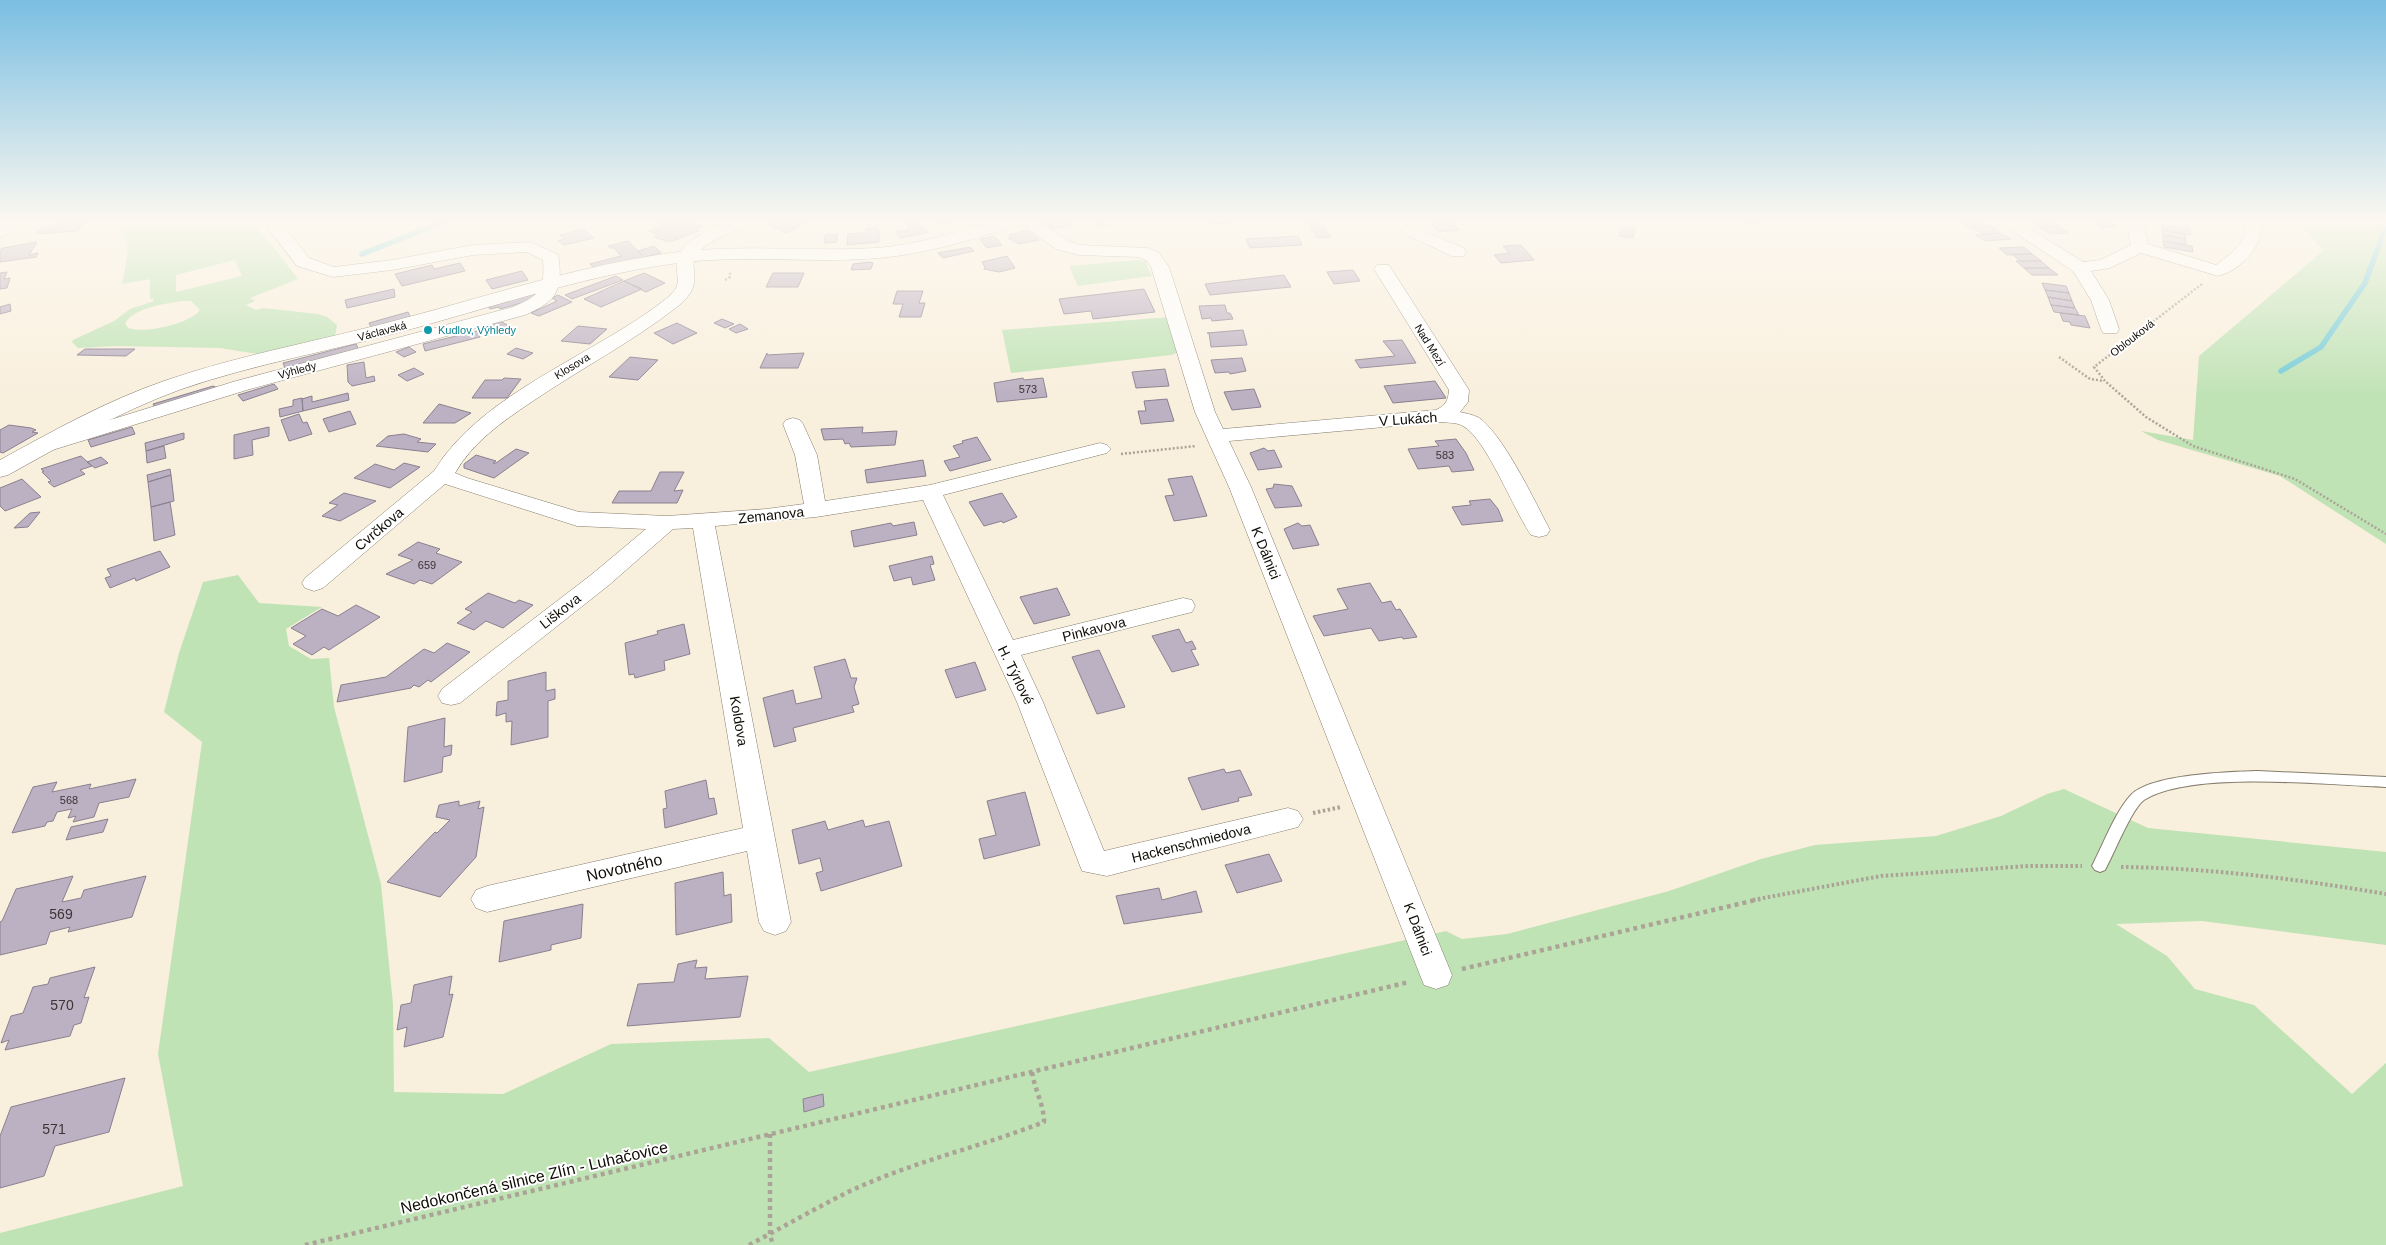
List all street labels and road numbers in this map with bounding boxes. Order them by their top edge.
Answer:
street label: Oblouková [2108,317,2157,359]
street label: Václavská [356,318,409,343]
street label: Nad Mezí [1412,322,1448,368]
street label: Klosova [552,350,593,381]
street label: Výhledy [277,359,318,381]
street label: V Lukách [1378,409,1438,429]
street label: Cvrčkova [352,504,407,554]
street label: Zemanova [737,504,805,526]
street label: K Dálnici [1248,524,1284,582]
street label: Liškova [536,590,584,632]
street label: Pinkavova [1061,613,1127,645]
street label: H. Týrlové [995,643,1037,707]
street label: Koldova [727,695,751,748]
street label: Hackenschmiedova [1130,820,1252,866]
street label: Novotného [584,850,664,884]
street label: K Dálnici [1401,900,1435,958]
street label: Nedokončená silnice Zlín - Luhačovice [399,1138,670,1217]

